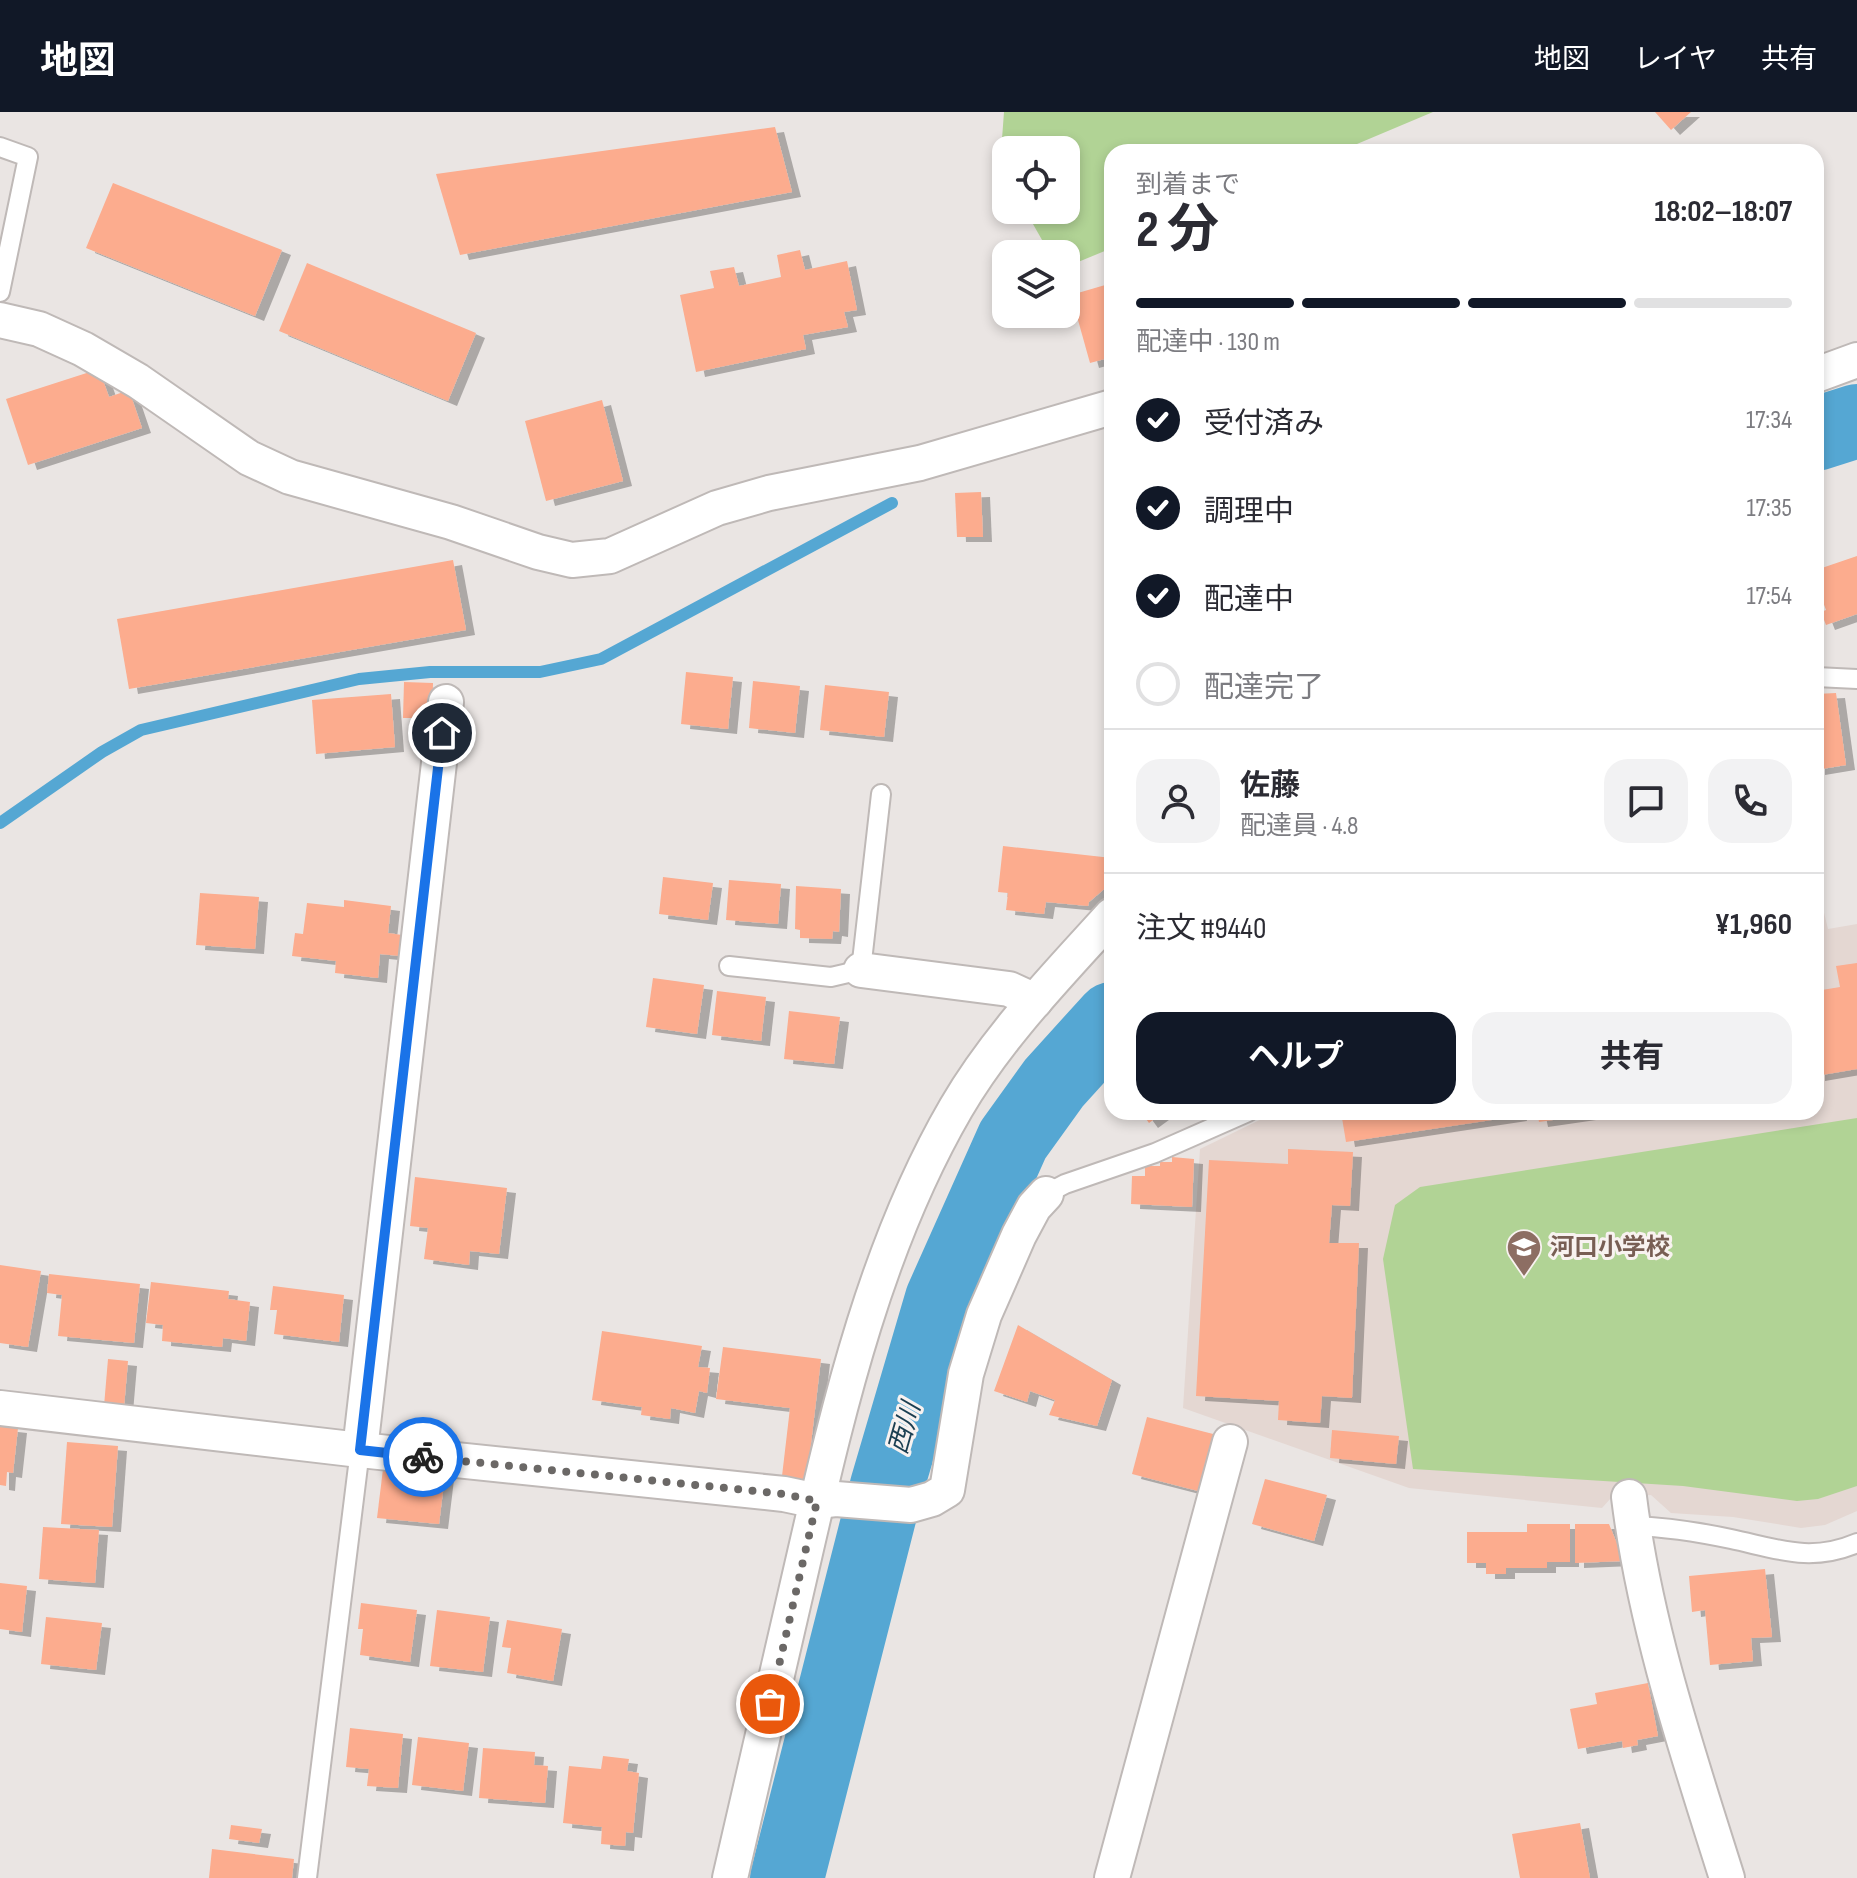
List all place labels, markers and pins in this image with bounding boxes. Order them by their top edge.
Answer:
pin [408,699,476,767]
school or university icon: 河口小学校 [1505,1228,1543,1278]
place label: 河口小学校 [1550,1233,1670,1262]
pin [736,1670,804,1738]

